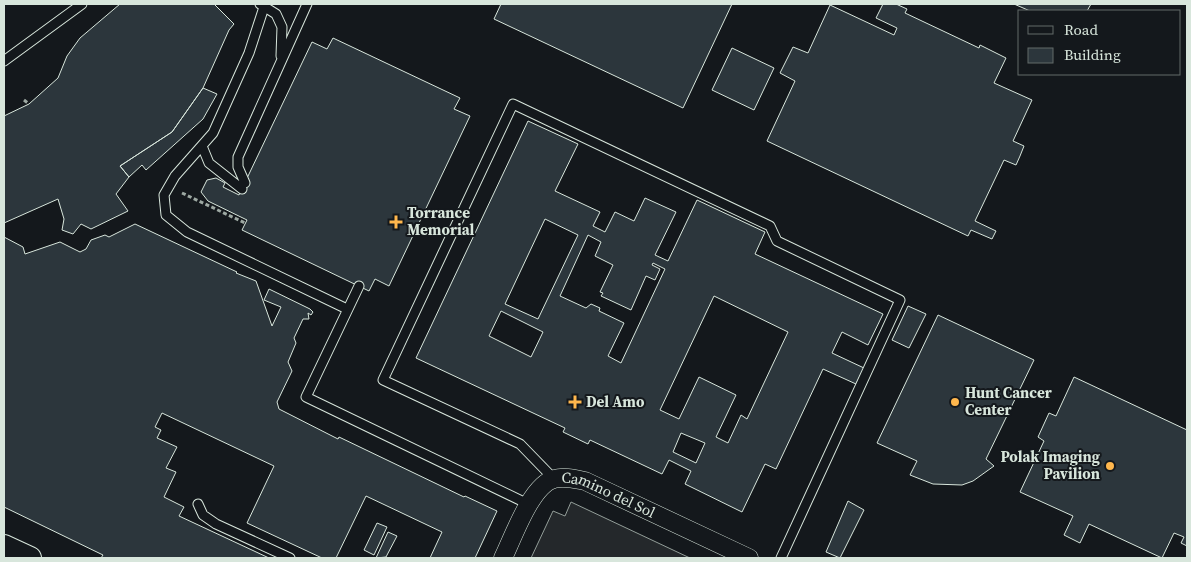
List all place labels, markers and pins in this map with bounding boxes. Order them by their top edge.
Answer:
place label: Torrance Memorial [407,202,475,240]
marker: Torrance Memorial [389,215,403,229]
place label: Hunt Cancer Center [965,382,1052,420]
place label: Del Amo [586,391,645,412]
marker: Del Amo [568,395,582,409]
marker: Hunt Cancer Center [949,396,961,408]
place label: Polak Imaging Pavilion [1000,446,1100,484]
marker: Polak Imaging Pavilion [1104,460,1116,472]

